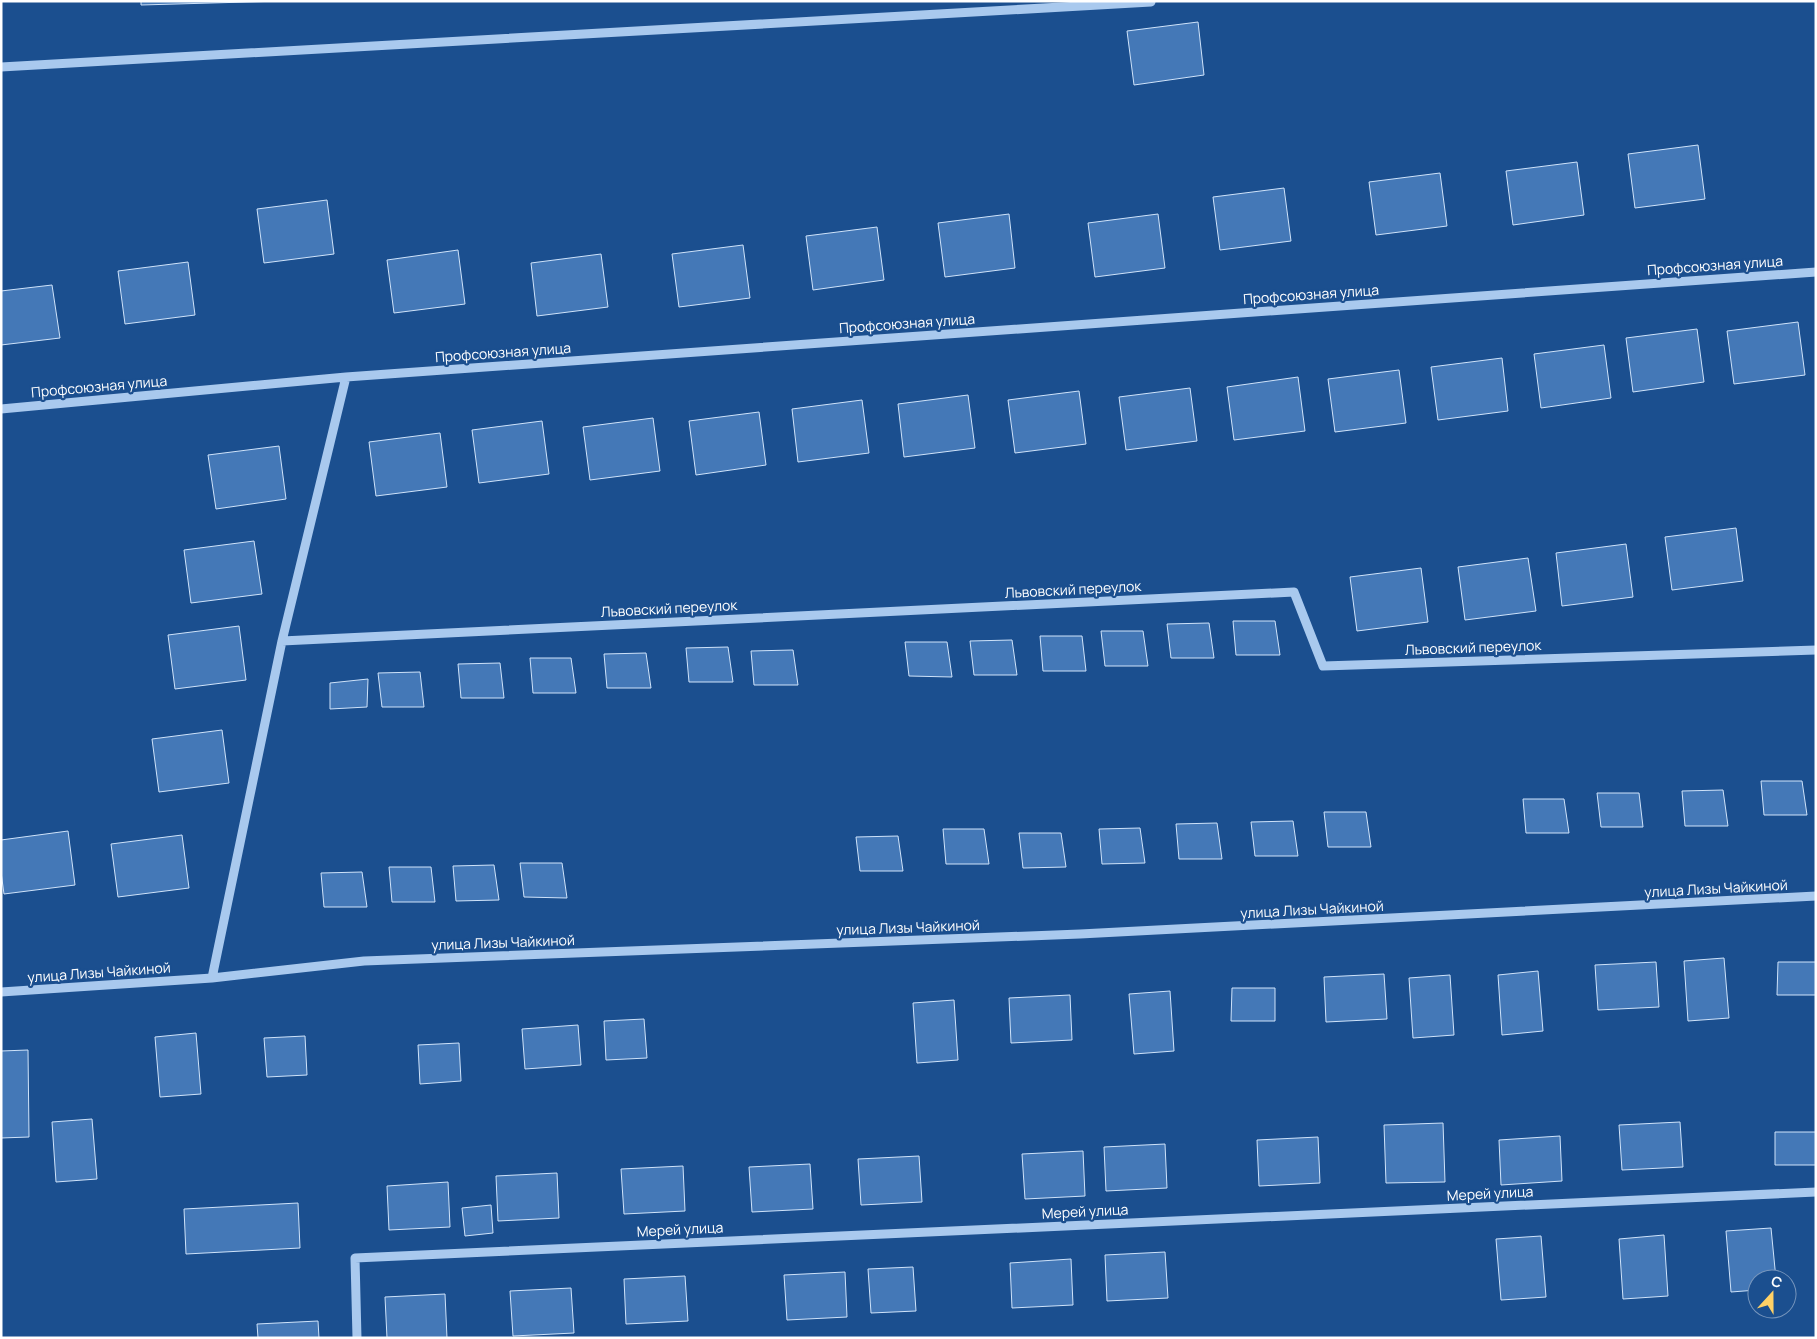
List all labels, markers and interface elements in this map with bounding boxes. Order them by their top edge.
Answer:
street label: Профсоюзная улица [1646,251,1784,279]
street label: Профсоюзная улица [1242,280,1380,308]
street label: Профсоюзная улица [838,309,976,337]
street label: Профсоюзная улица [434,338,572,366]
street label: Профсоюзная улица [30,371,168,401]
street label: Львовский переулок [1004,576,1143,602]
street label: Львовский переулок [600,595,739,621]
street label: Львовский переулок [1404,635,1543,659]
street label: улица Лизы Чайкиной [1644,875,1788,901]
street label: улица Лизы Чайкиной [1240,896,1384,922]
street label: улица Лизы Чайкиной [836,915,980,939]
street label: улица Лизы Чайкиной [431,930,575,954]
street label: улица Лизы Чайкиной [27,958,171,986]
street label: Мерей улица [1446,1181,1534,1205]
street label: Мерей улица [1041,1199,1129,1223]
street label: Мерей улица [636,1217,724,1241]
north arrow [1747,1269,1797,1319]
text: С [1769,1271,1785,1292]

